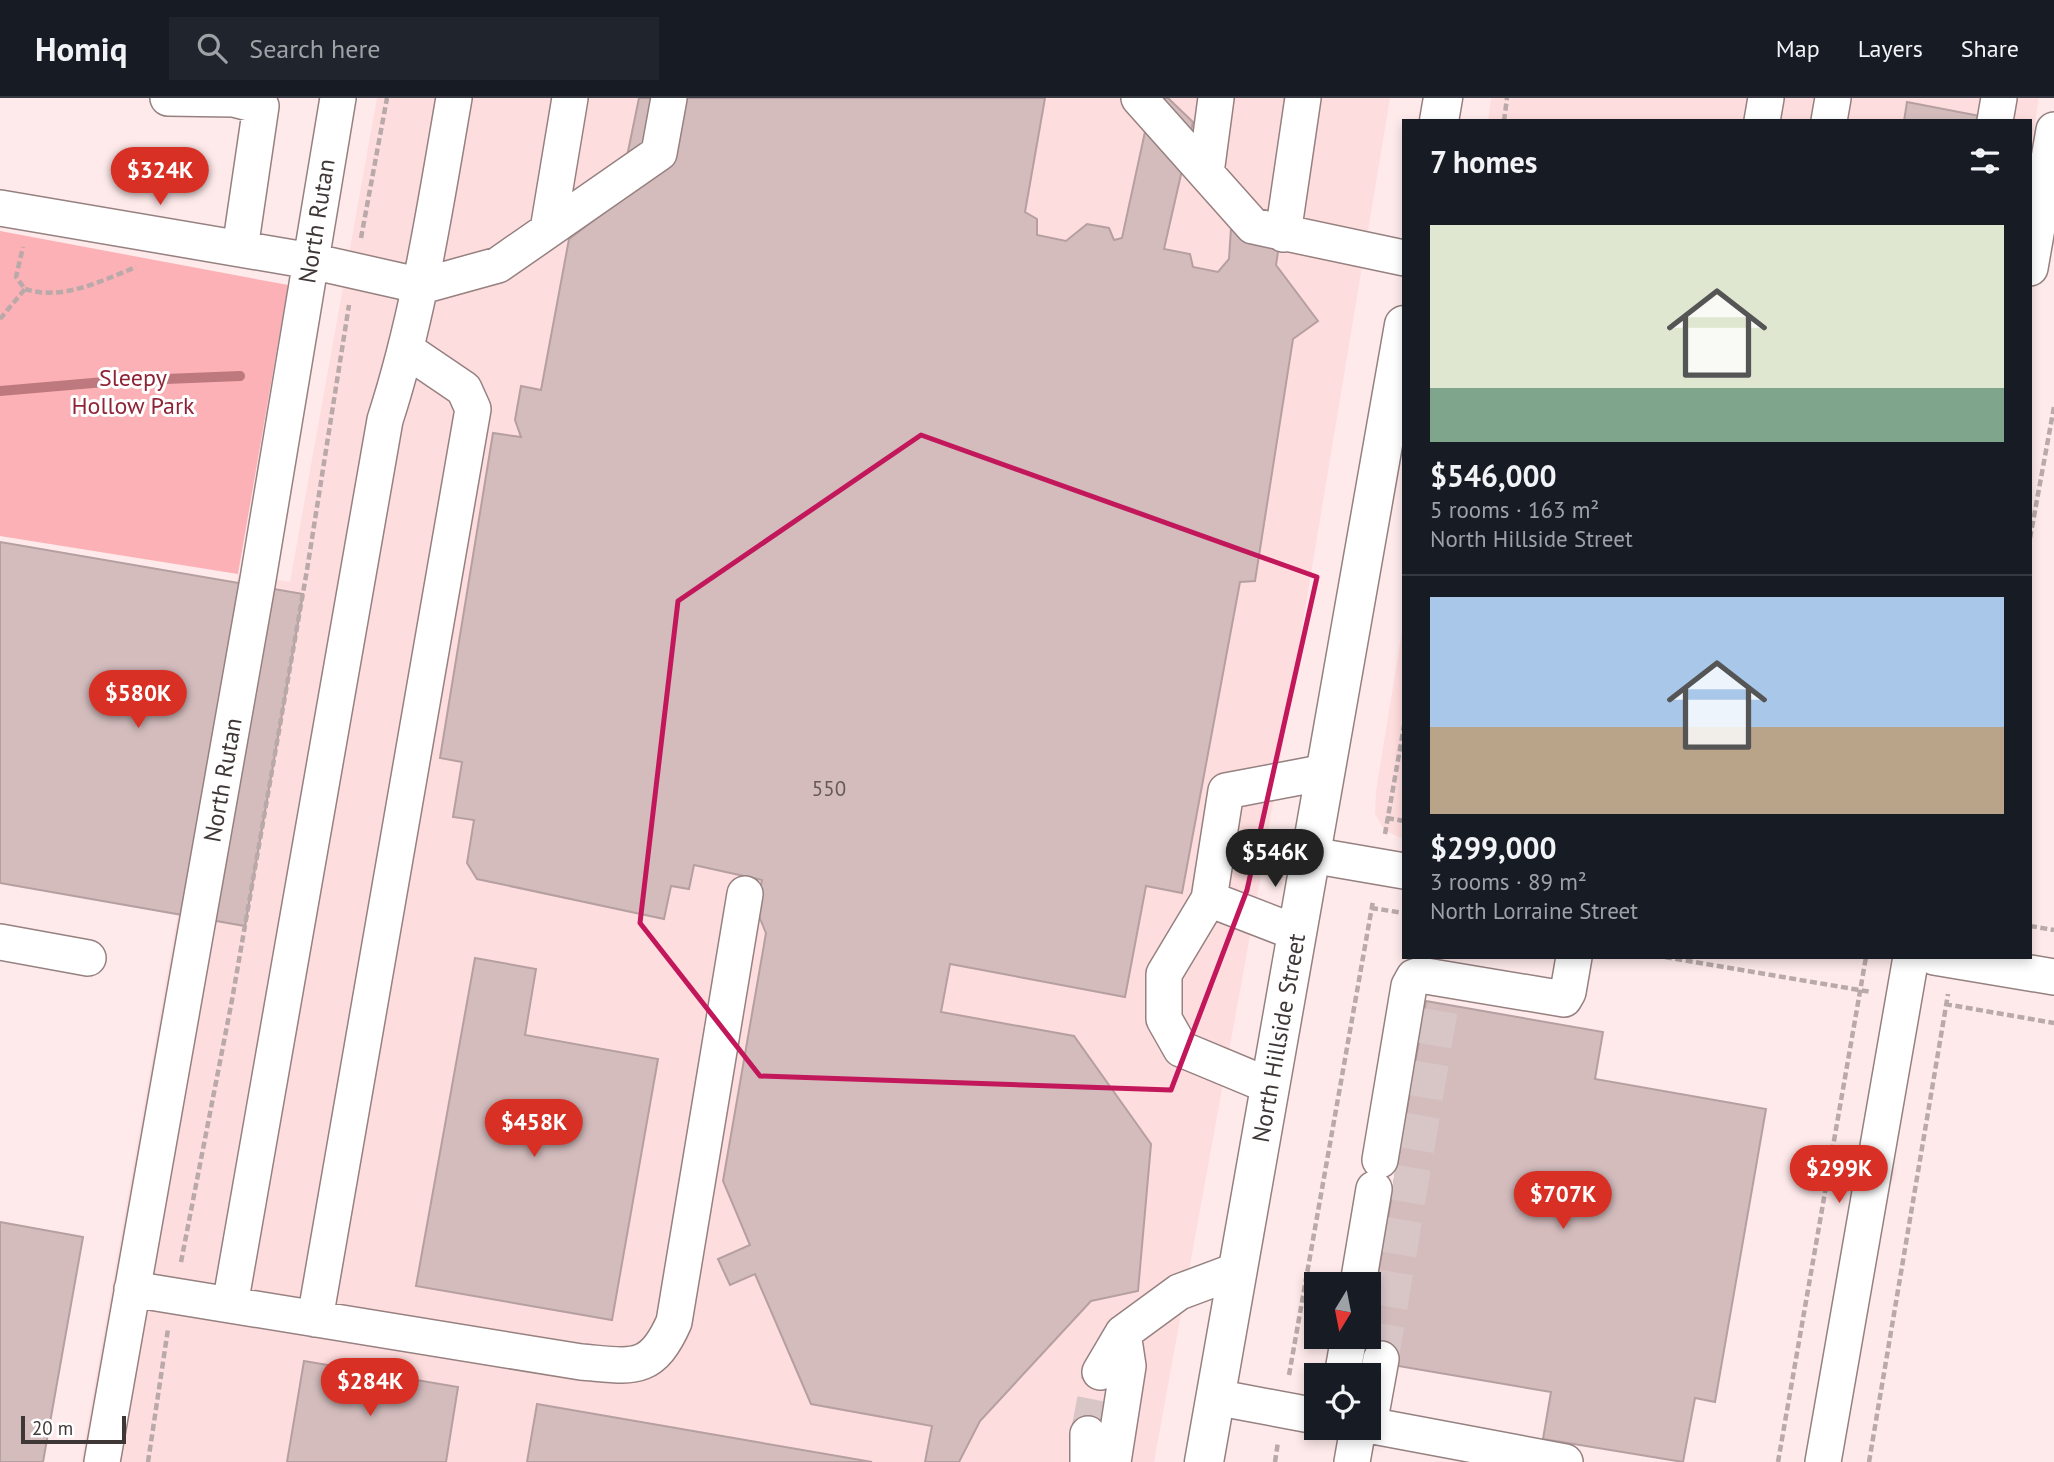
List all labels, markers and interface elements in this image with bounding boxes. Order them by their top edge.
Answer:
search box [169,17,659,80]
text: Homiq [35,27,127,70]
icon: search [193,29,231,67]
text: Search here [249,32,380,65]
text: Map [1776,33,1820,64]
text: Layers [1858,33,1923,64]
text: Share [1961,33,2019,64]
text: 7 homes [1430,142,1538,181]
icon: filters [1966,142,2004,180]
pin: $324K [111,148,209,207]
text: $324K [127,155,193,184]
street label: North Rutan [291,156,342,285]
icon: home [1654,270,1780,396]
park label: Sleepy Hollow Park [71,362,195,421]
text: $546,000 [1430,456,1557,495]
text: 5 rooms · 163 m² [1430,495,1599,524]
text: North Hillside Street [1430,524,1633,553]
icon: home [1654,642,1780,768]
pin: $580K [89,670,187,730]
text: $580K [105,678,171,707]
street label: North Rutan [196,715,249,845]
house number: 550 [812,775,846,802]
text: $299,000 [1430,828,1557,867]
pin: $546K [1226,830,1324,889]
text: $546K [1242,837,1308,866]
text: 3 rooms · 89 m² [1430,867,1587,896]
text: North Lorraine Street [1430,896,1638,925]
street label: North Hillside Street [1245,931,1312,1145]
pin: $458K [485,1100,583,1159]
text: $458K [501,1107,567,1136]
pin: $299K [1790,1146,1888,1205]
text: $299K [1806,1153,1872,1182]
pin: $707K [1514,1172,1612,1231]
text: $707K [1530,1179,1596,1208]
north arrow [1304,1272,1381,1349]
map controls [1304,1272,1381,1440]
pin: $284K [321,1358,419,1418]
button: locate [1304,1363,1381,1440]
text: $284K [337,1366,403,1395]
scale bar [21,1413,126,1445]
text: 20 m [32,1416,73,1440]

